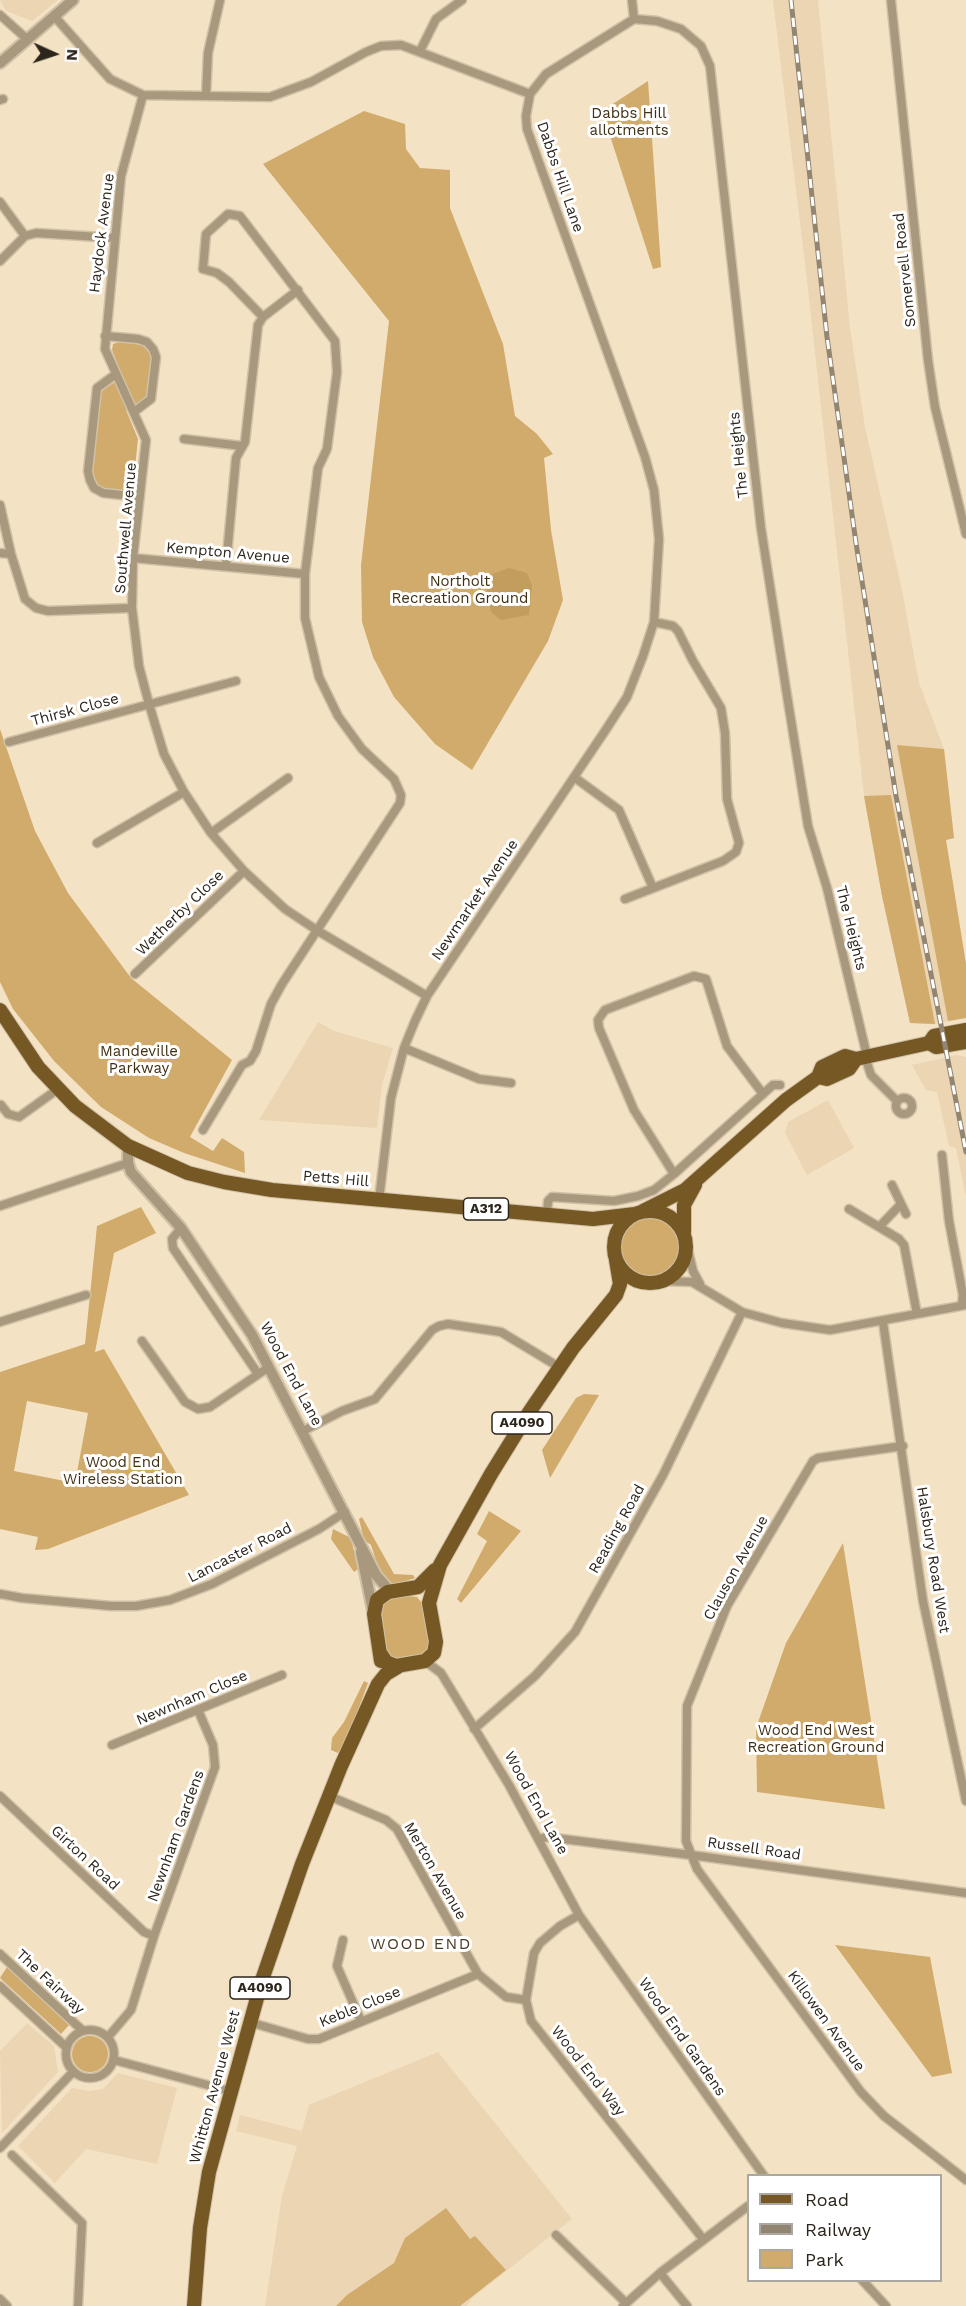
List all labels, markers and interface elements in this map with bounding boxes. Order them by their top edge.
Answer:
north arrow [24,24,84,84]
text: N [63,49,82,61]
park label: Dabbs Hill allotments [589,105,669,140]
street label: Dabbs Hill Lane [533,119,587,235]
street label: Haydock Avenue [86,172,118,294]
street label: Somervell Road [890,212,920,328]
street label: The Heights [726,411,752,499]
street label: Southwell Avenue [111,462,141,594]
street label: Kempton Avenue [165,539,291,567]
park label: Northolt Recreation Ground [392,573,528,608]
street label: Thirsk Close [29,690,121,730]
street label: Newmarket Avenue [428,836,522,964]
street label: Wetherby Close [132,867,228,959]
street label: The Heights [832,884,870,972]
park label: Mandeville Parkway [100,1043,178,1078]
street label: Petts Hill [302,1167,370,1191]
road number: A312 [464,1198,508,1220]
street label: Wood End Lane [256,1319,326,1429]
road number: A4090 [492,1412,552,1434]
park label: Wood End Wireless Station [63,1454,183,1489]
street label: Reading Road [585,1481,649,1577]
street label: Halsbury Road West [913,1485,953,1635]
street label: Clauson Avenue [700,1512,772,1624]
street label: Lancaster Road [185,1519,295,1587]
street label: Newnham Close [134,1667,250,1729]
park label: Wood End West Recreation Ground [748,1722,884,1757]
street label: Wood End Lane [500,1748,572,1858]
street label: Newnham Gardens [144,1768,208,1904]
street label: Merton Avenue [400,1819,470,1923]
street label: Girton Road [47,1822,123,1894]
street label: Russell Road [706,1834,802,1864]
district label: WOOD END [370,1934,472,1954]
street label: The Fairway [12,1946,88,2018]
street label: Killowen Avenue [783,1967,869,2075]
street label: Wood End Gardens [634,1974,730,2100]
road number: A4090 [230,1977,290,1999]
street label: Keble Close [317,1983,403,2031]
street label: Whitton Avenue West [186,2009,244,2165]
street label: Wood End Way [547,2022,629,2120]
legend [747,2174,942,2282]
text: Road [805,2189,849,2210]
text: Railway [805,2219,871,2240]
text: Park [805,2249,844,2270]

